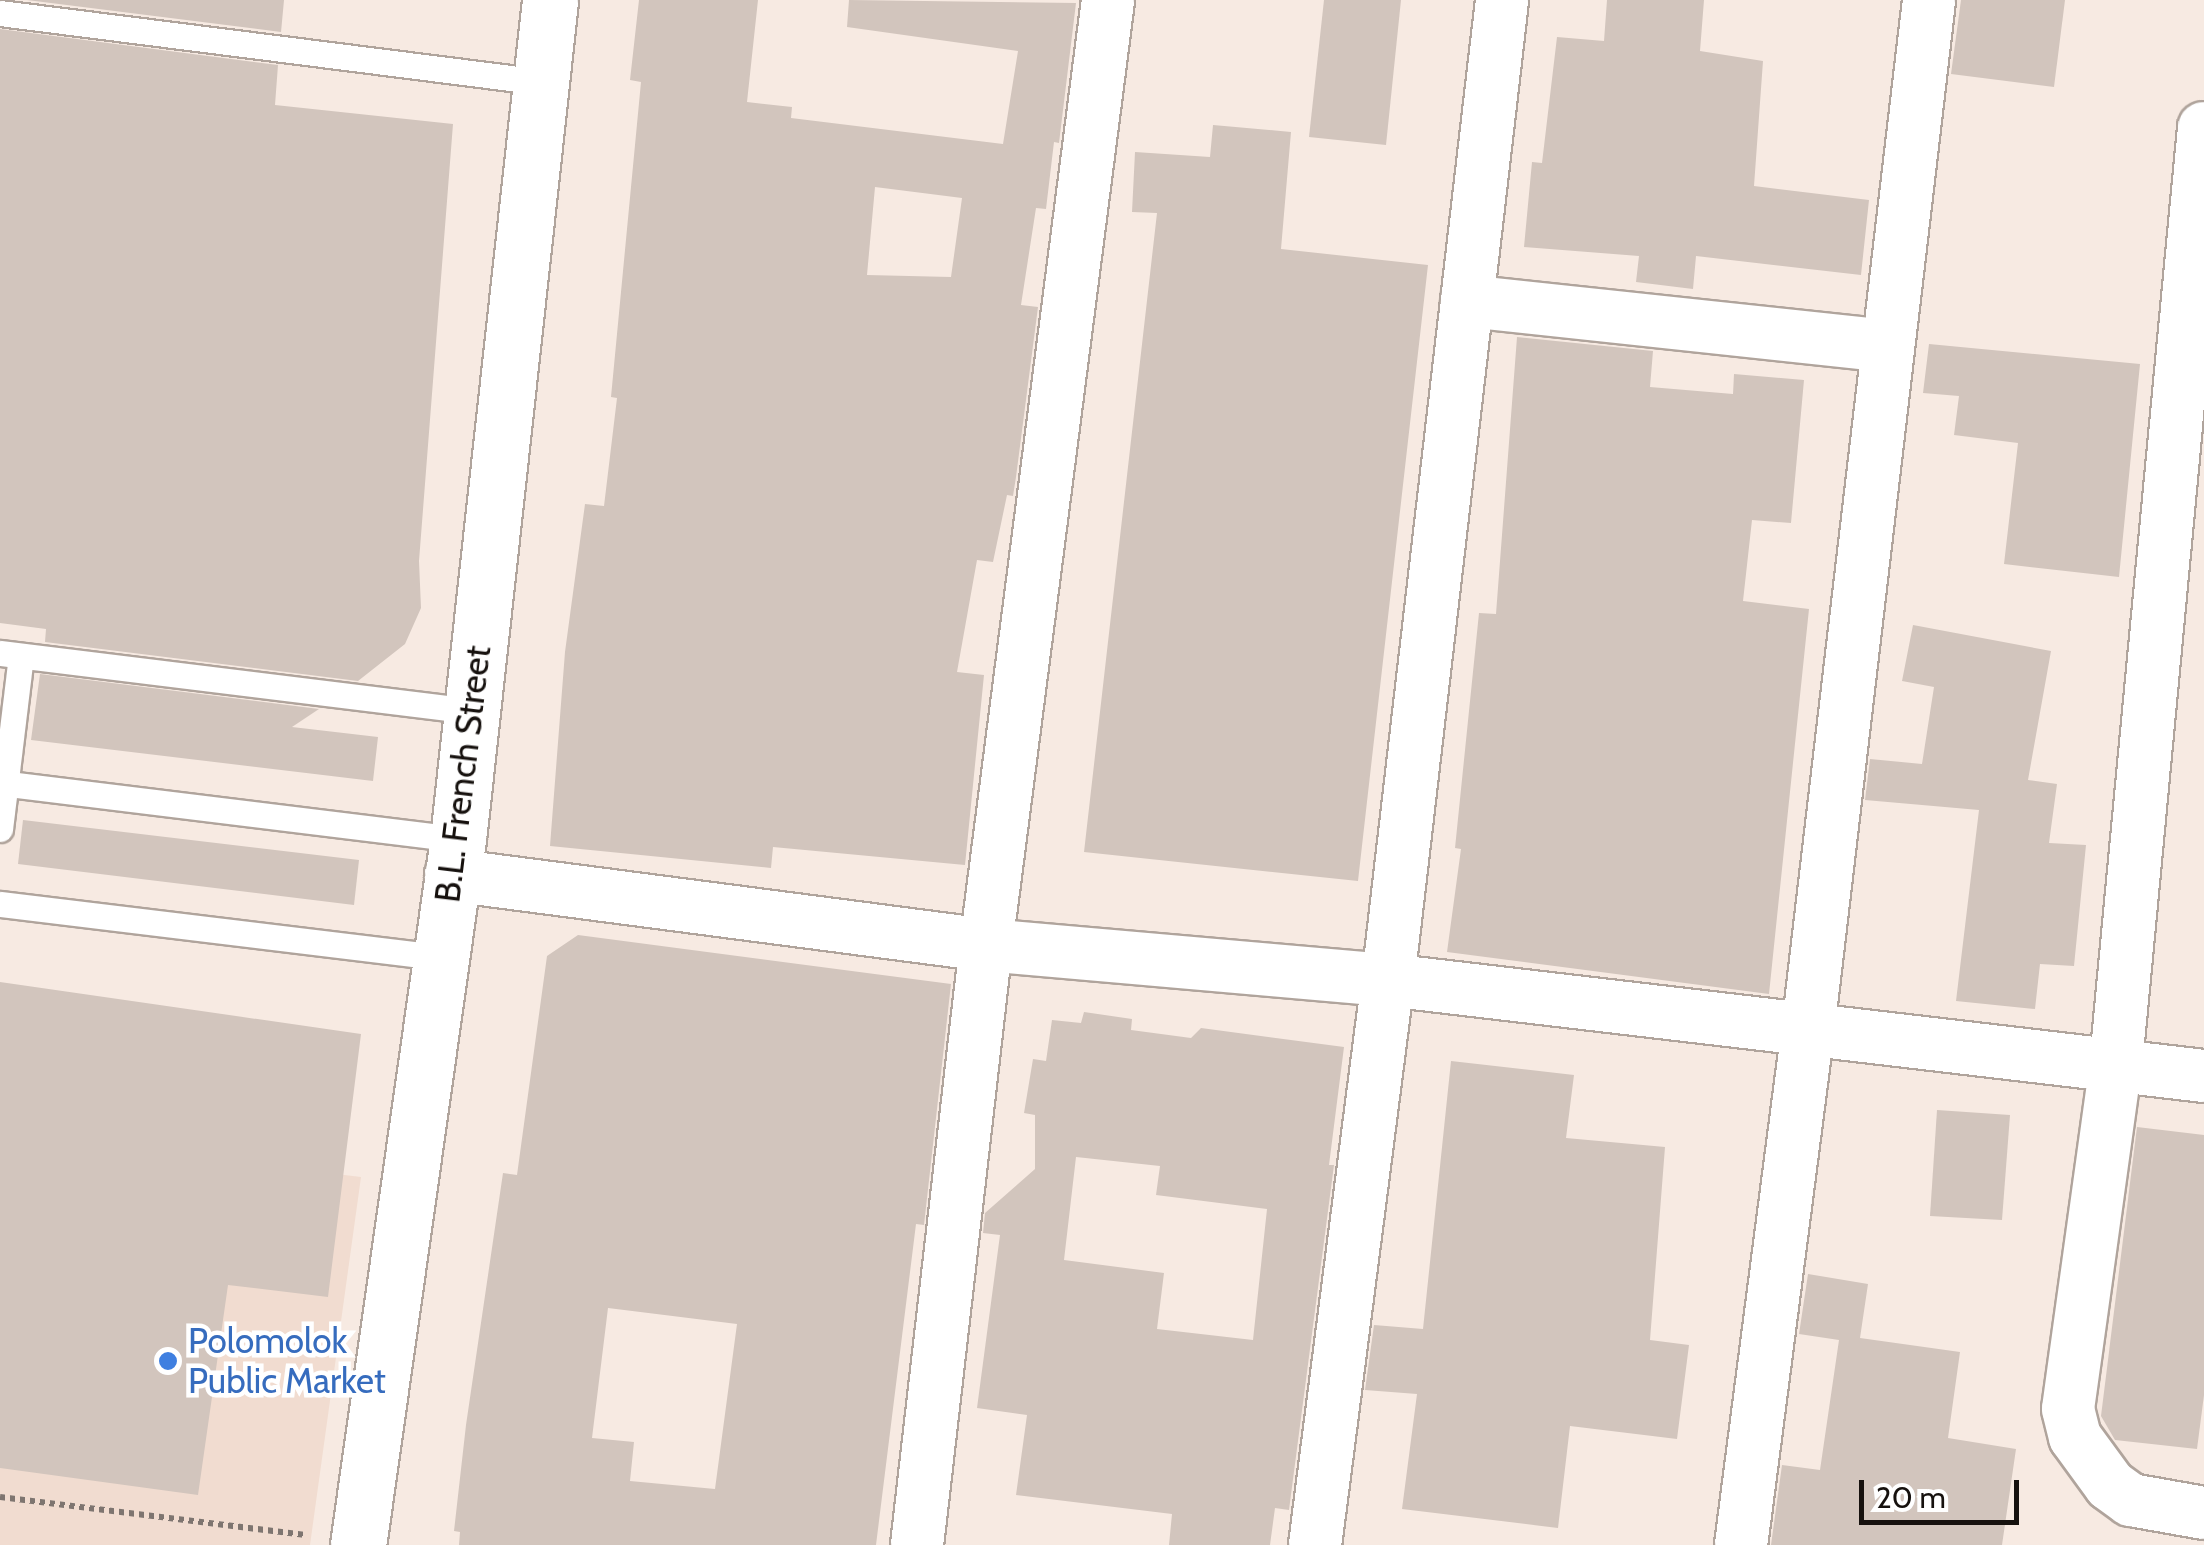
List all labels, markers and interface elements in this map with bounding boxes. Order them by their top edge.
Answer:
street label: B.L. French Street [426,643,500,905]
place label: Polomolok Public Market [188,1320,386,1402]
marker: Polomolok Public Market [157,1350,179,1372]
scale bar [1864,1460,2024,1522]
text: 20 m [1876,1479,1946,1516]

